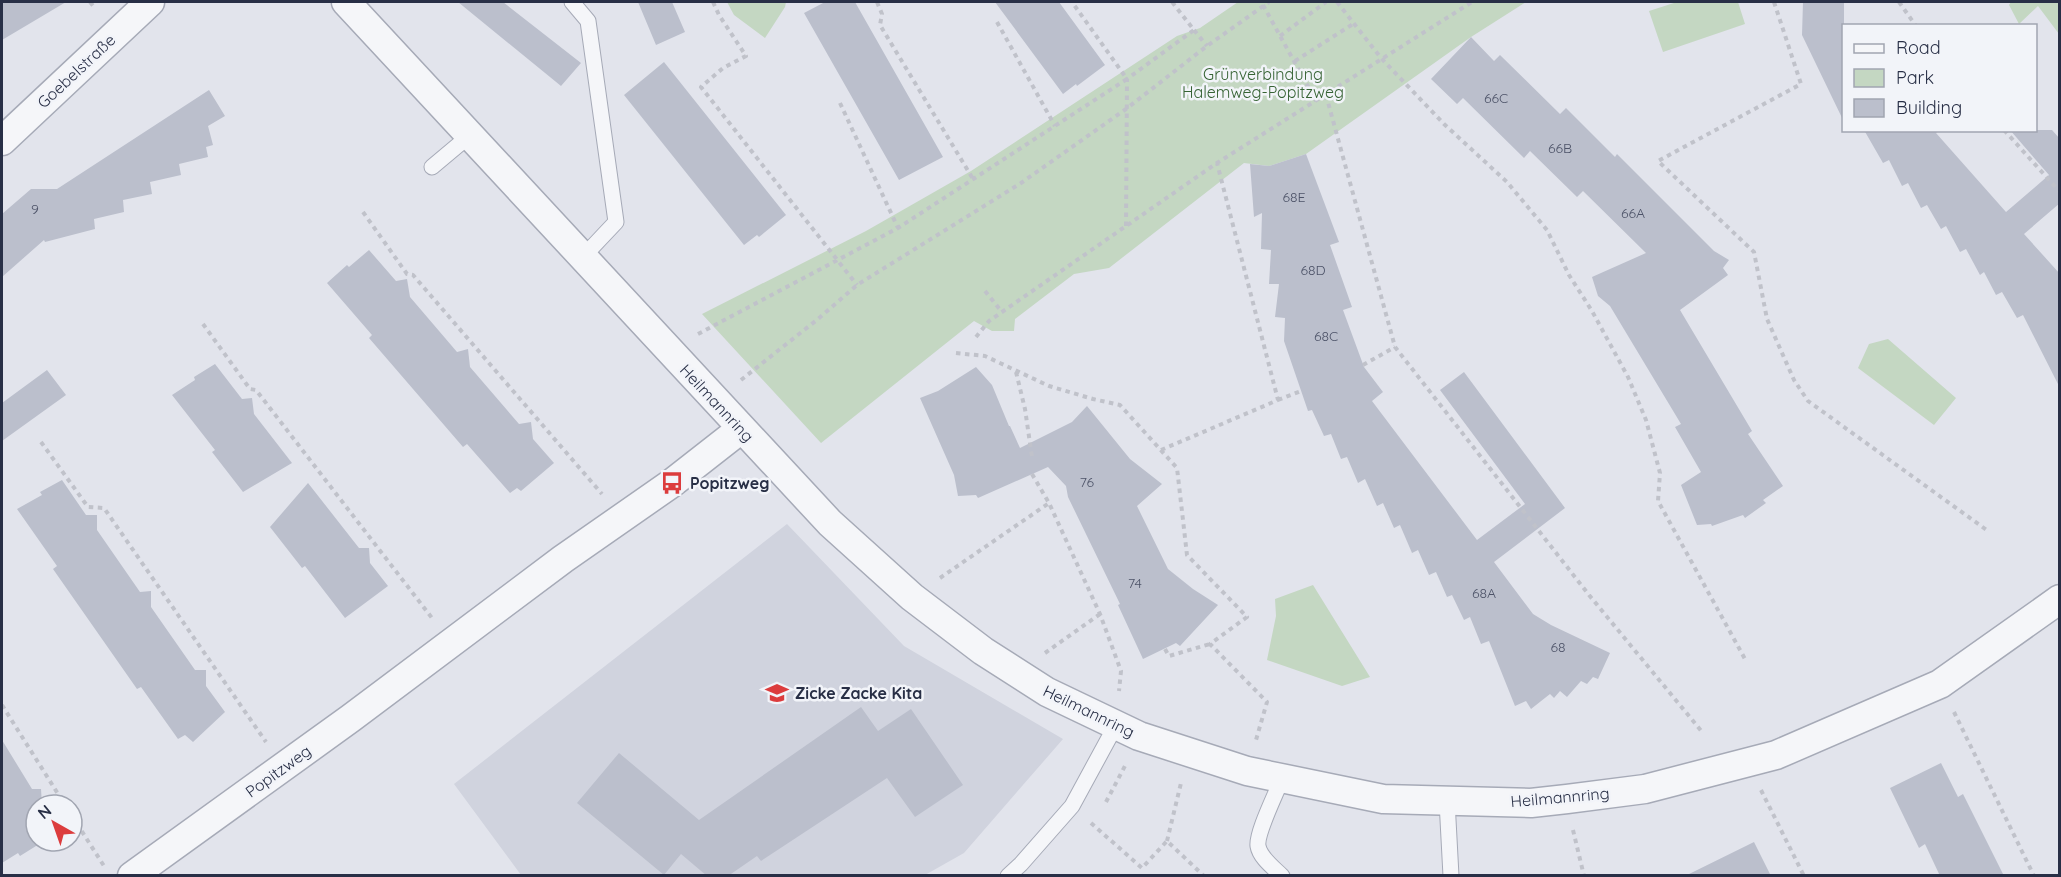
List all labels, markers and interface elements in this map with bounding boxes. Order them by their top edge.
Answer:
legend [1842,24,2037,132]
street label: Goebelstraße [33,30,119,112]
text: Road [1896,36,1941,59]
park label: Grünverbindung Halemweg-Popitzweg [1182,64,1344,102]
text: Park [1896,66,1934,89]
house number: 66C [1484,89,1508,107]
text: Building [1896,96,1962,119]
house number: 66B [1548,139,1572,157]
house number: 68E [1282,188,1306,206]
house number: 9 [31,200,39,218]
house number: 66A [1621,204,1645,222]
house number: 68D [1300,261,1326,279]
house number: 68C [1314,327,1338,345]
street label: Heilmannring [676,360,758,446]
bus stop icon: Popitzweg [659,470,685,496]
place label: Popitzweg [690,473,769,493]
house number: 76 [1080,473,1095,491]
house number: 74 [1128,574,1142,592]
house number: 68A [1472,584,1496,602]
house number: 68 [1550,638,1566,656]
school or university icon: Zicke Zacke Kita [764,680,790,706]
street label: Heilmannring [1040,680,1138,742]
place label: Zicke Zacke Kita [795,683,922,703]
street label: Popitzweg [241,741,315,801]
street label: Heilmannring [1510,783,1610,811]
north arrow [24,793,84,853]
text: N [33,800,55,823]

